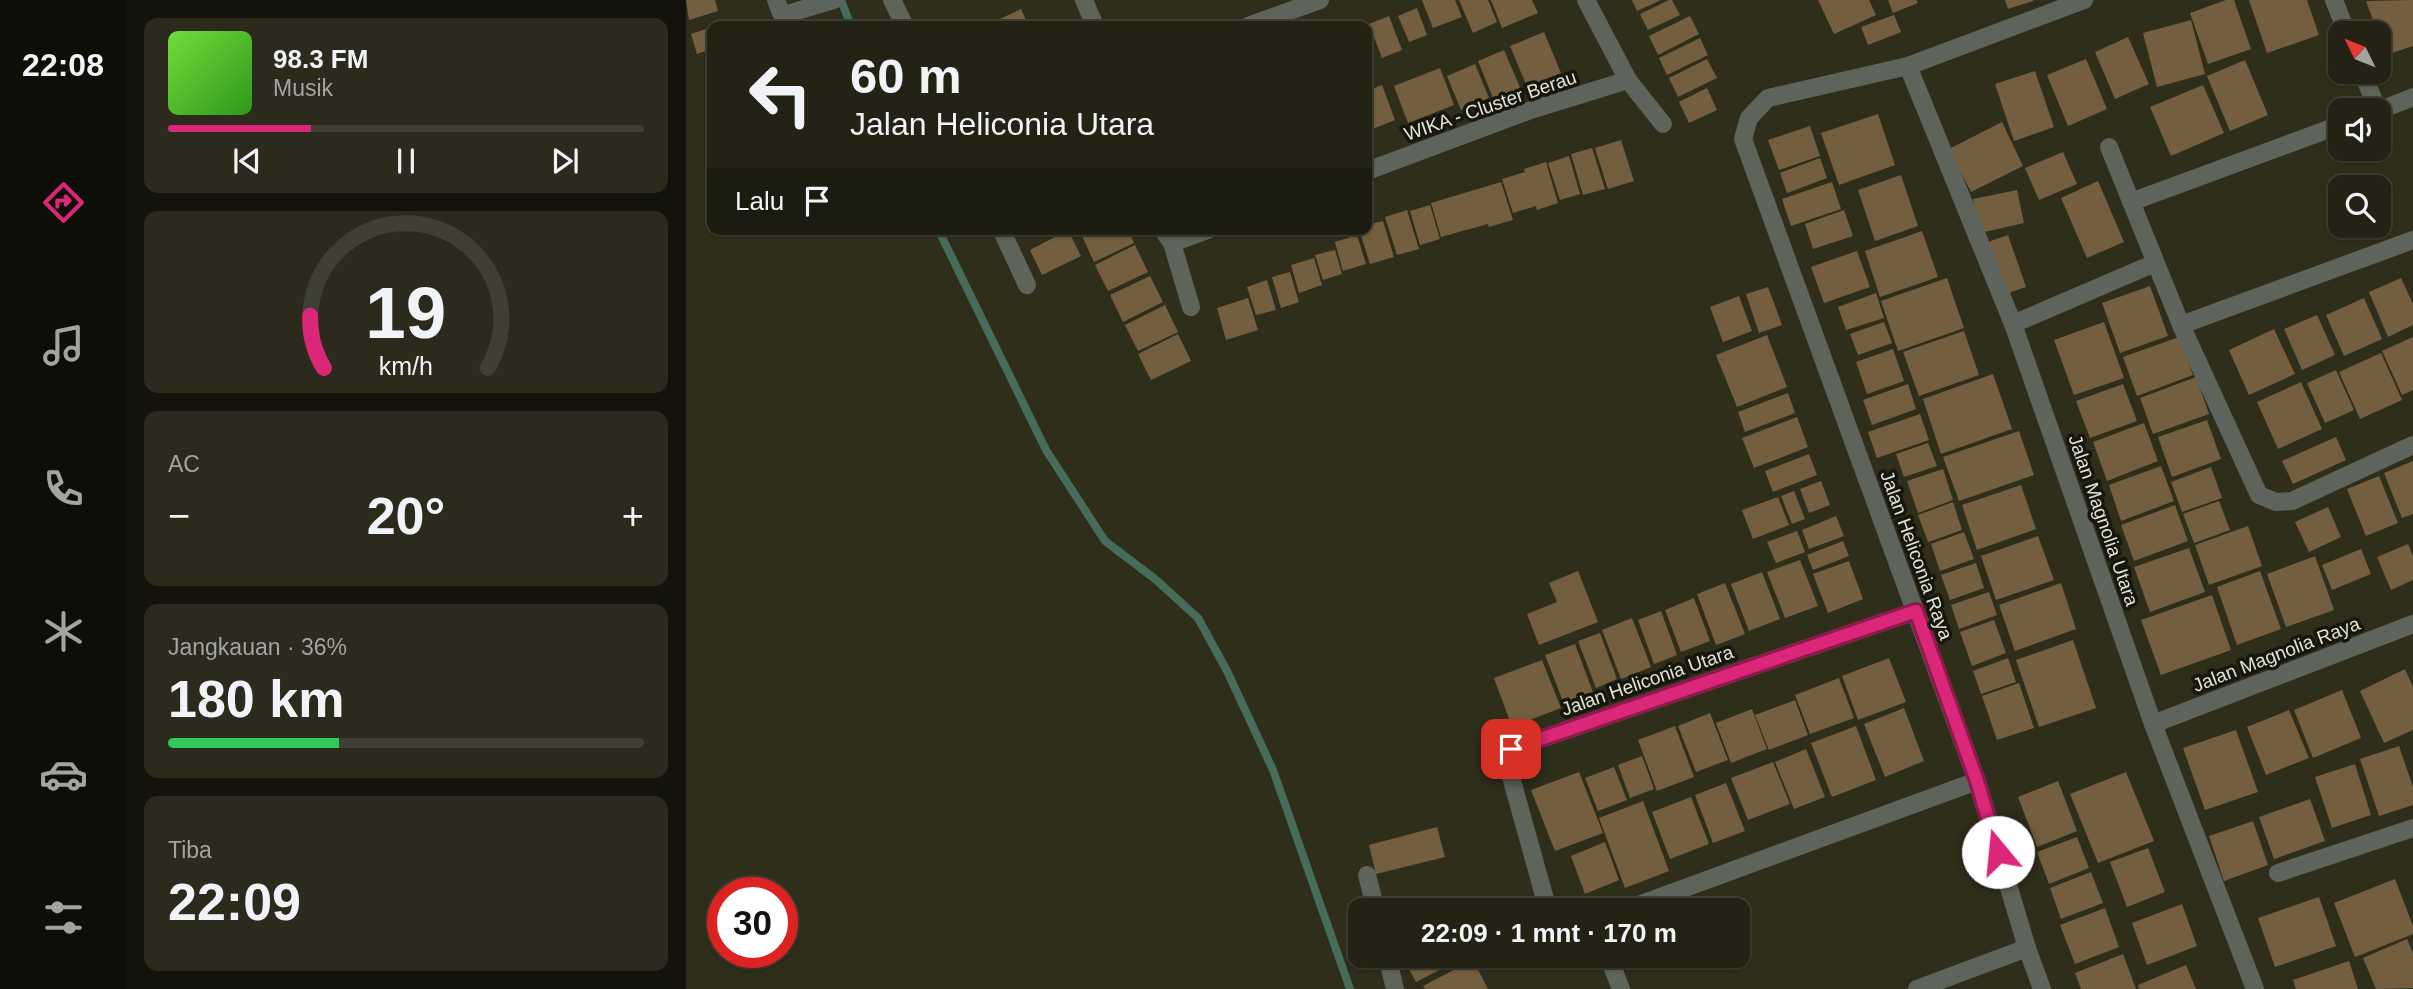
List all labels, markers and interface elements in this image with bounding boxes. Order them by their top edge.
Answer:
north arrow [2328,21,2390,84]
map controls [2328,21,2391,238]
text: 98.3 FM [273,44,368,74]
text: 22:08 [22,47,104,83]
icon: left [735,49,826,140]
text: 60 m [850,49,962,103]
street label: WIKA - Cluster Berau [1401,66,1579,145]
text: Musik [273,75,333,101]
button: sound [2328,98,2391,161]
text: Jalan Heliconia Utara [850,106,1154,142]
icon: previous [228,142,266,180]
icon: pause [387,142,425,180]
icon: next [546,142,584,180]
button: search [2328,175,2391,238]
icon: directions [39,178,88,227]
icon: arrive [798,182,836,220]
text: Lalu [735,186,784,216]
text: 19 [366,272,446,353]
icon: music [39,321,88,370]
text: km/h [379,352,433,380]
street label: Jalan Magnolia Utara [2064,432,2143,609]
text: AC [168,451,200,477]
icon: phone [39,464,88,513]
street label: Jalan Heliconia Raya [1876,468,1957,643]
text: 20° [367,487,445,545]
text: − [168,495,190,537]
text: + [622,495,644,537]
icon: climate [39,607,88,656]
street label: Jalan Magnolia Raya [2190,613,2363,696]
text: Jangkauan · 36% [168,634,347,660]
street label: Jalan Heliconia Utara [1558,641,1736,720]
text: 180 km [168,670,344,728]
pin [1481,719,1541,779]
icon: arrive [1492,730,1530,768]
icon: car [39,750,88,799]
position arrow [1961,815,2035,889]
text: Tiba [168,837,212,863]
text: 22:09 [168,873,301,931]
speed limit sign: 30 [707,877,798,968]
icon: filters [39,893,88,942]
text: 22:09 · 1 mnt · 170 m [1421,918,1677,948]

